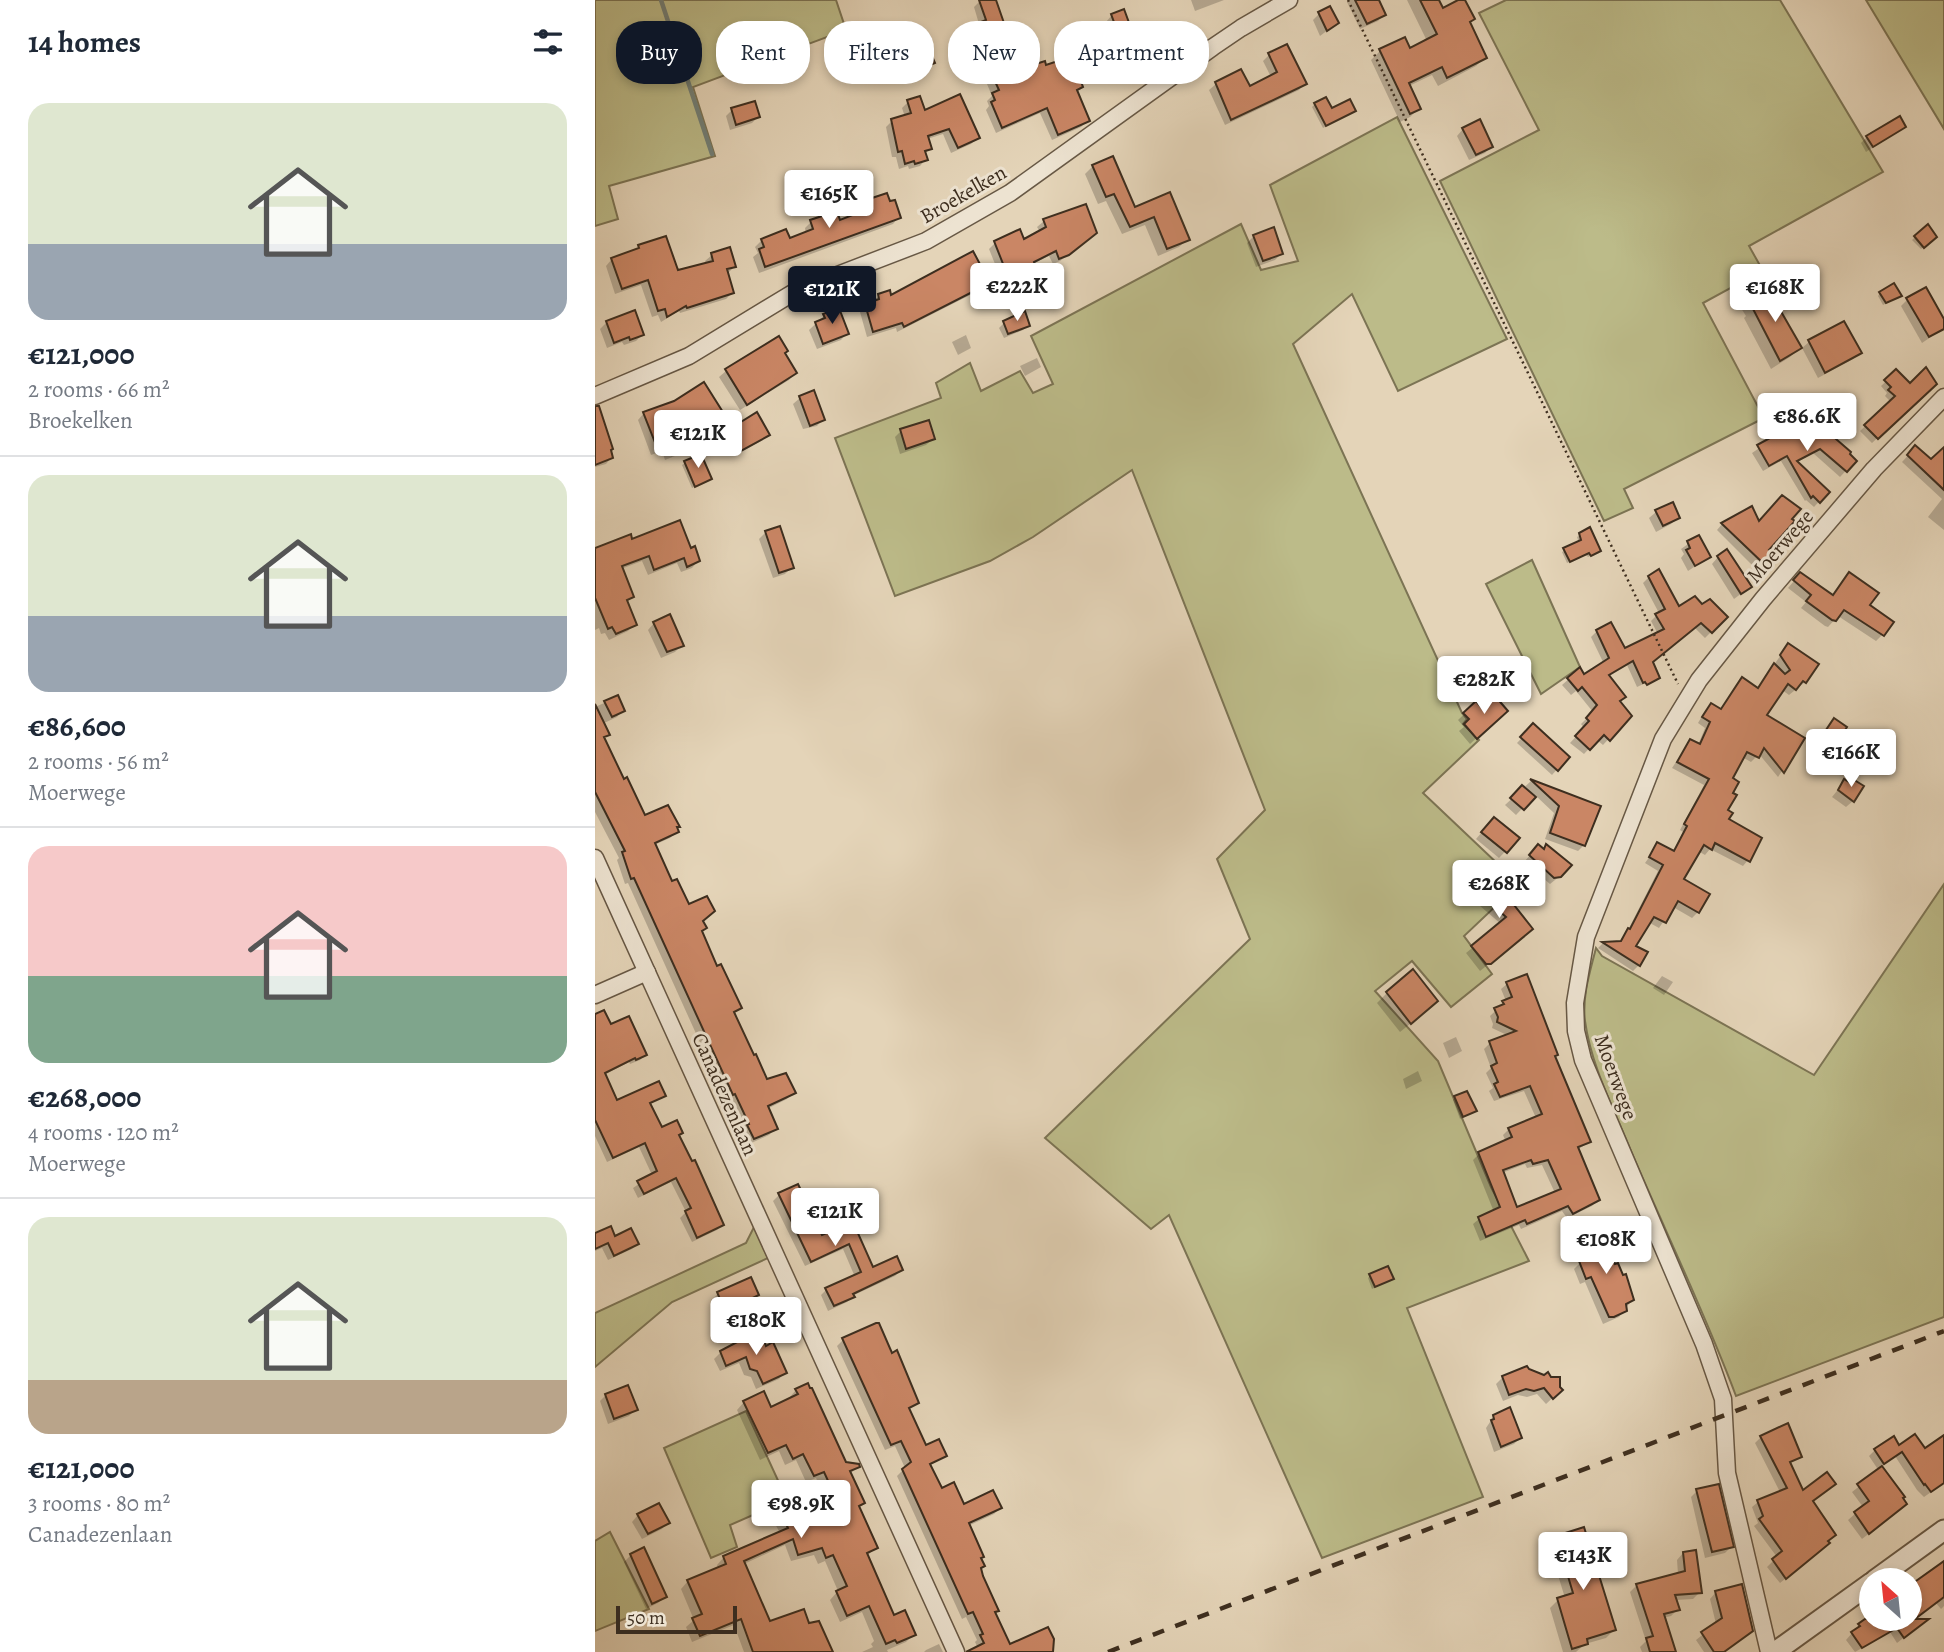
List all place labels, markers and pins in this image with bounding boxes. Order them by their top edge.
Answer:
pin: €165K [780,170,878,230]
pin: €222K [968,264,1066,323]
pin: €168K [1726,264,1824,324]
pin: €121K [783,266,881,326]
pin: €86.6K [1750,393,1864,453]
pin: €121K [649,410,747,470]
pin: €282K [1435,656,1533,716]
pin: €166K [1802,730,1900,789]
pin: €268K [1450,860,1548,920]
pin: €121K [786,1188,884,1248]
pin: €108K [1557,1216,1655,1276]
pin: €180K [707,1298,805,1357]
pin: €98.9K [744,1480,858,1540]
pin: €143K [1534,1532,1632,1592]

